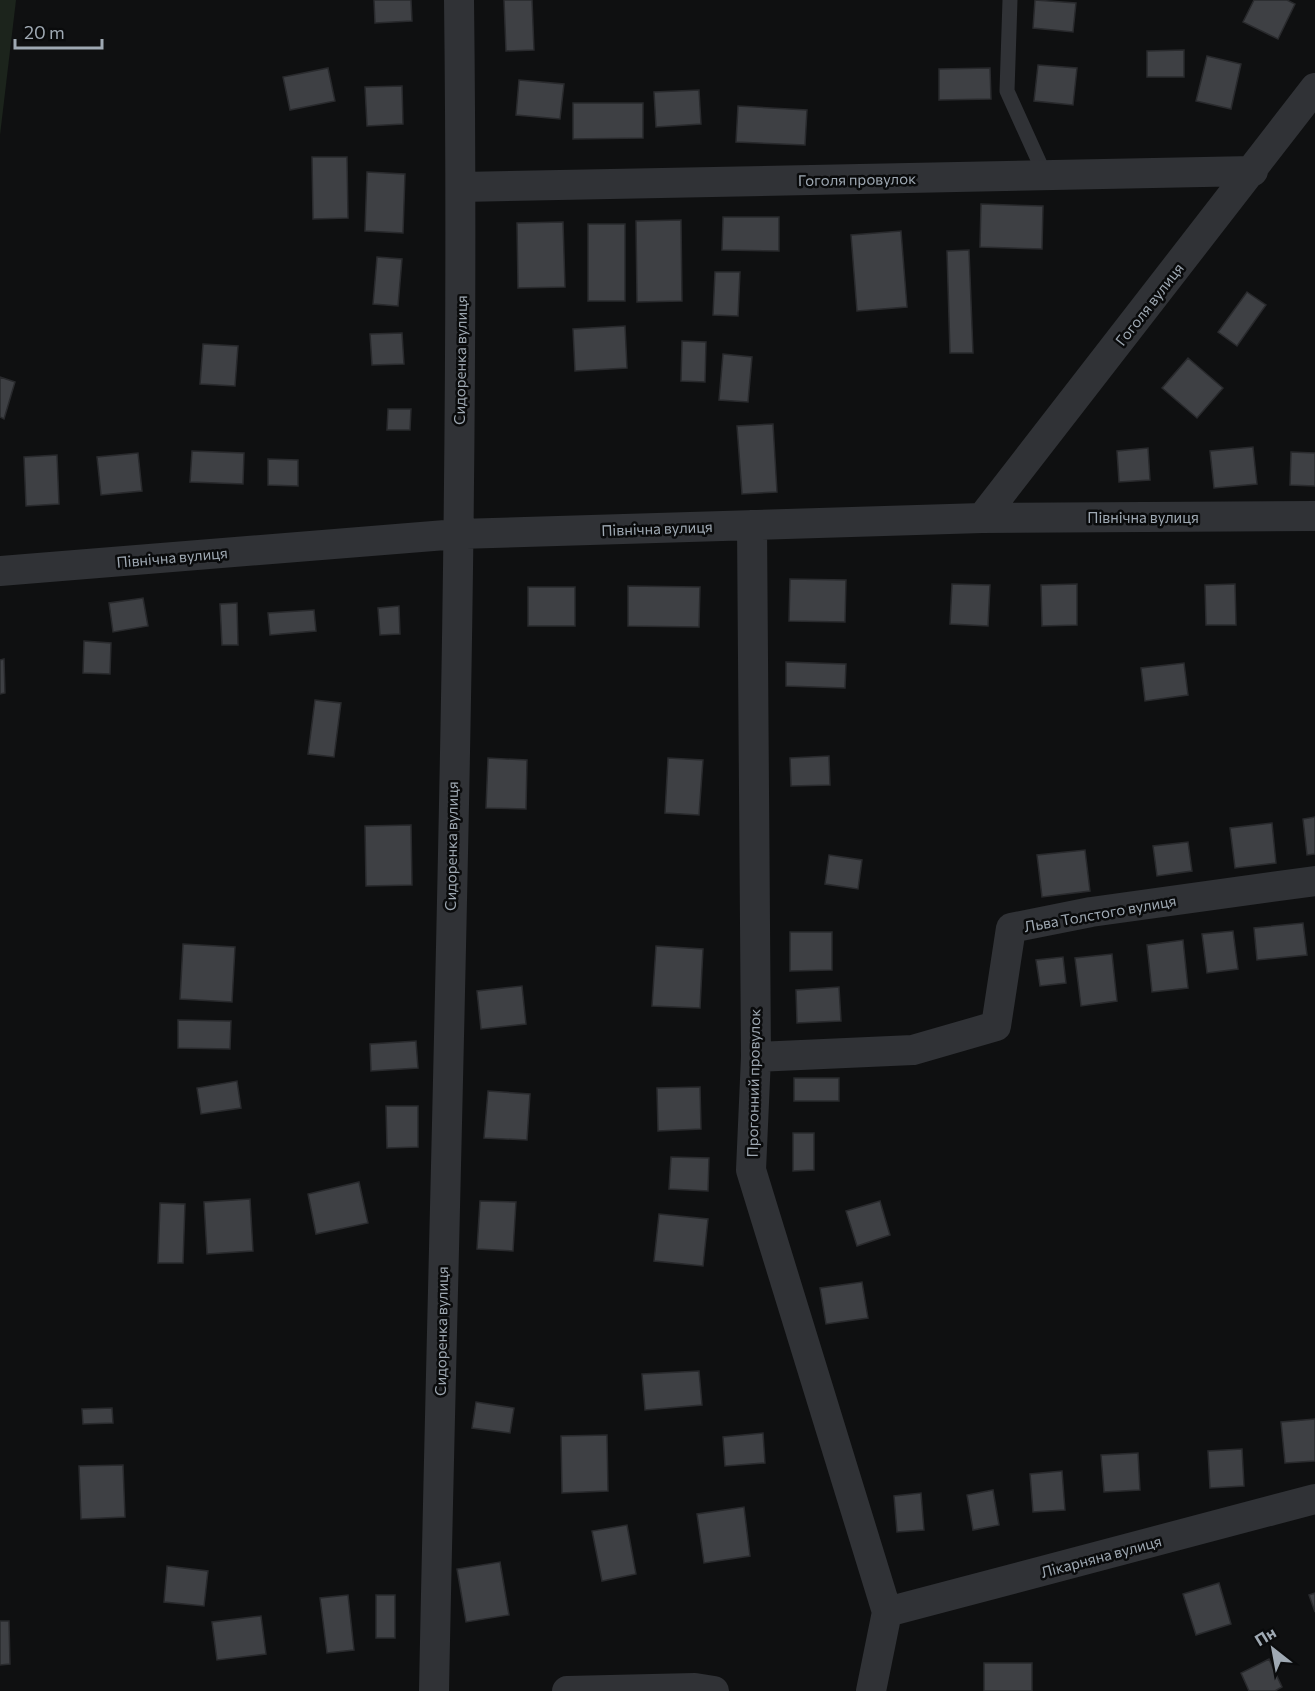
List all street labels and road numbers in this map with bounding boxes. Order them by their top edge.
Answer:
street label: Гоголя провулок [798,169,916,189]
street label: Гоголя вулиця [1111,259,1187,349]
street label: Сидоренка вулиця [450,295,470,425]
street label: Північна вулиця [1087,508,1199,526]
street label: Північна вулиця [601,517,713,539]
street label: Північна вулиця [116,543,228,571]
street label: Сидоренка вулиця [441,781,461,911]
street label: Льва Толстого вулиця [1022,891,1178,935]
street label: Прогонний провулок [743,1009,763,1157]
street label: Сидоренка вулиця [431,1266,451,1396]
street label: Лікарняна вулиця [1039,1531,1163,1581]

